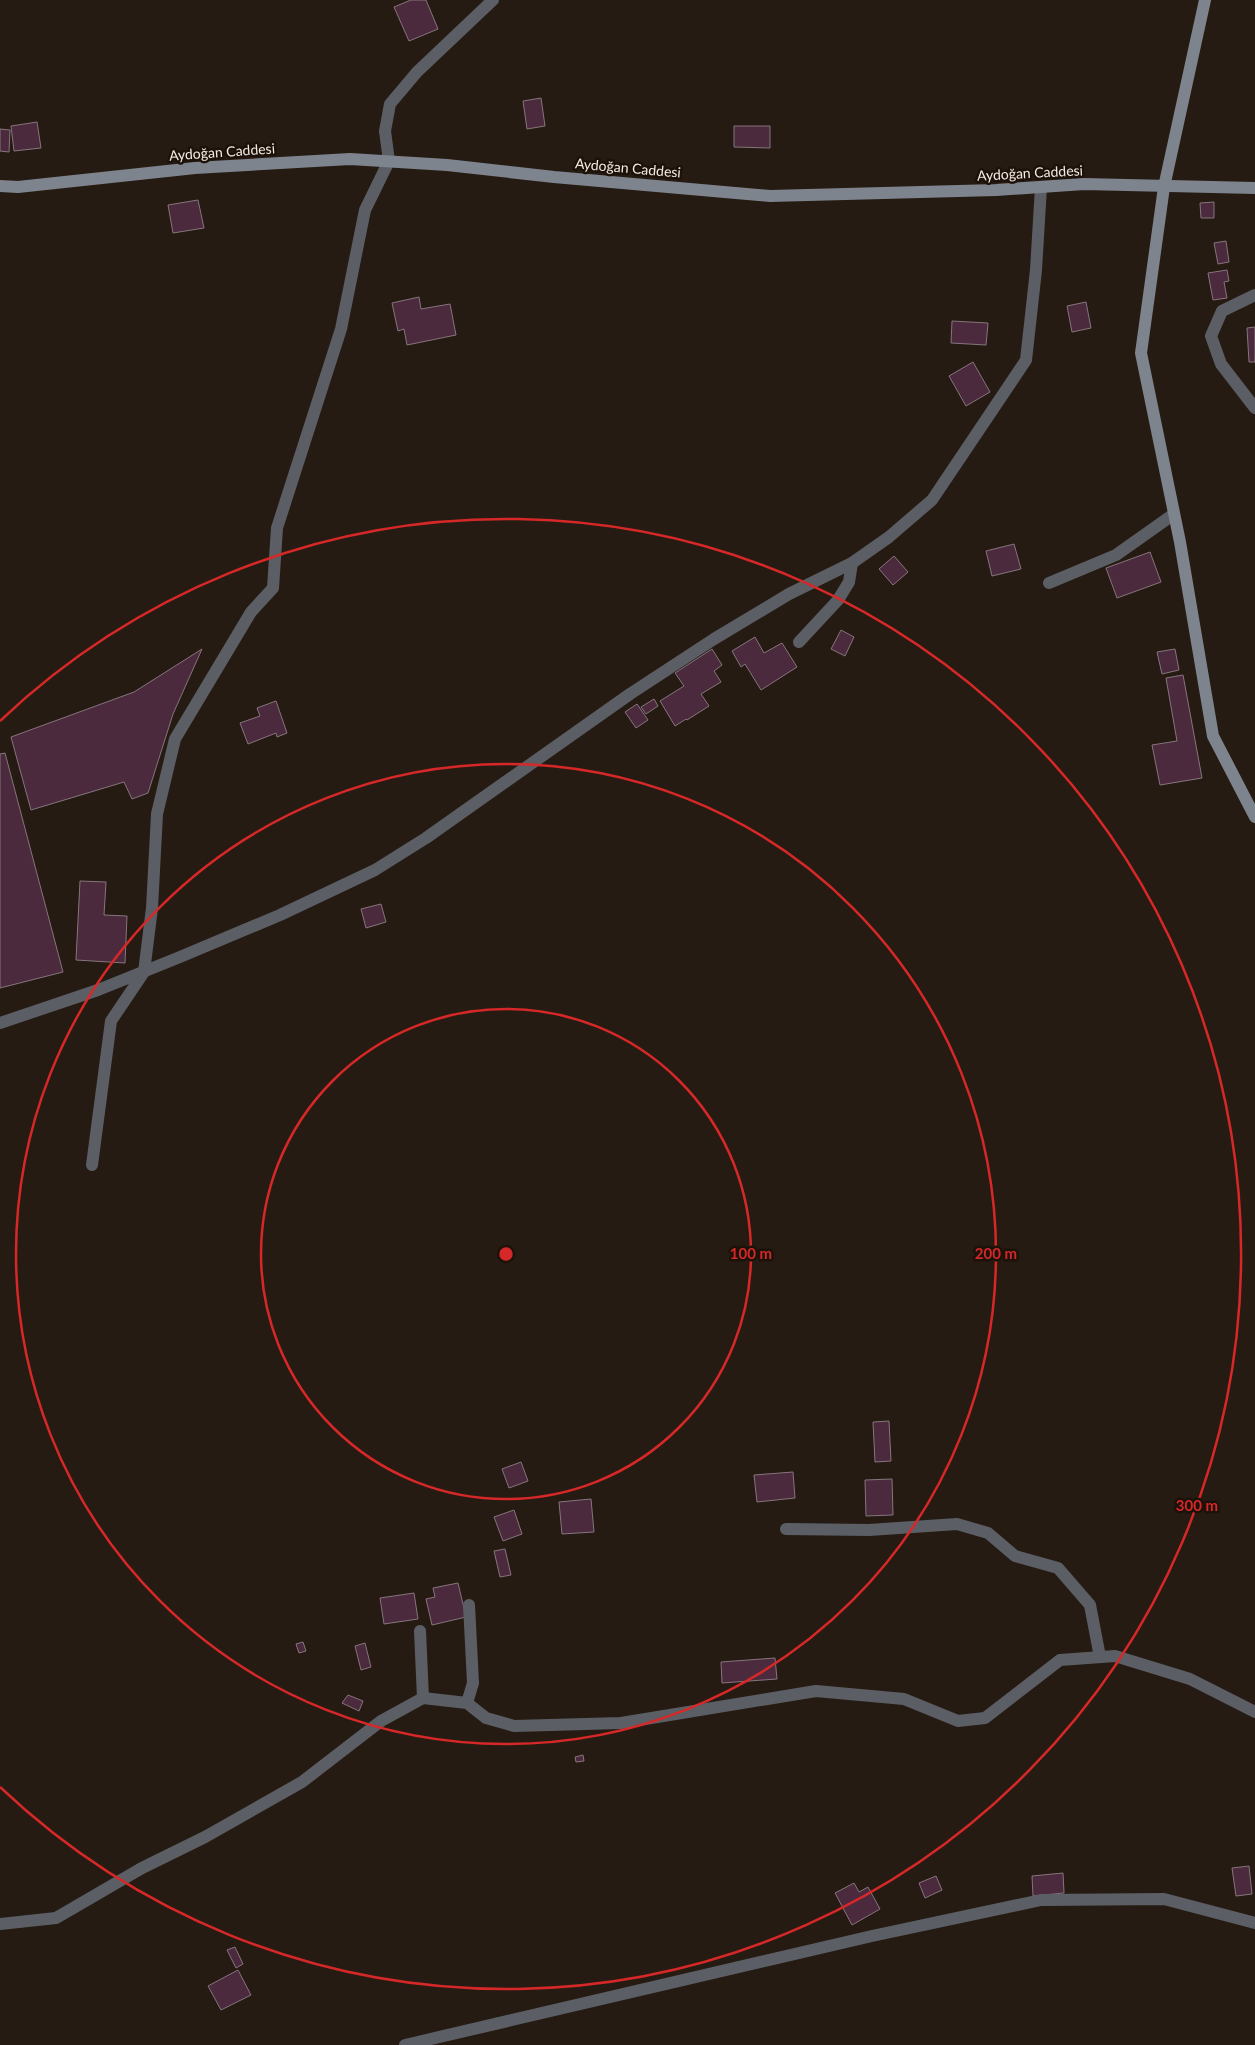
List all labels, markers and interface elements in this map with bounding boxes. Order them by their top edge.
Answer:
street label: Aydoğan Caddesi [168,139,275,164]
street label: Aydoğan Caddesi [574,154,682,181]
street label: Aydoğan Caddesi [977,161,1083,184]
text: 100 m [730,1244,772,1262]
text: 200 m [975,1244,1017,1262]
centre of rings [497,1245,515,1263]
text: 300 m [1176,1496,1218,1514]

